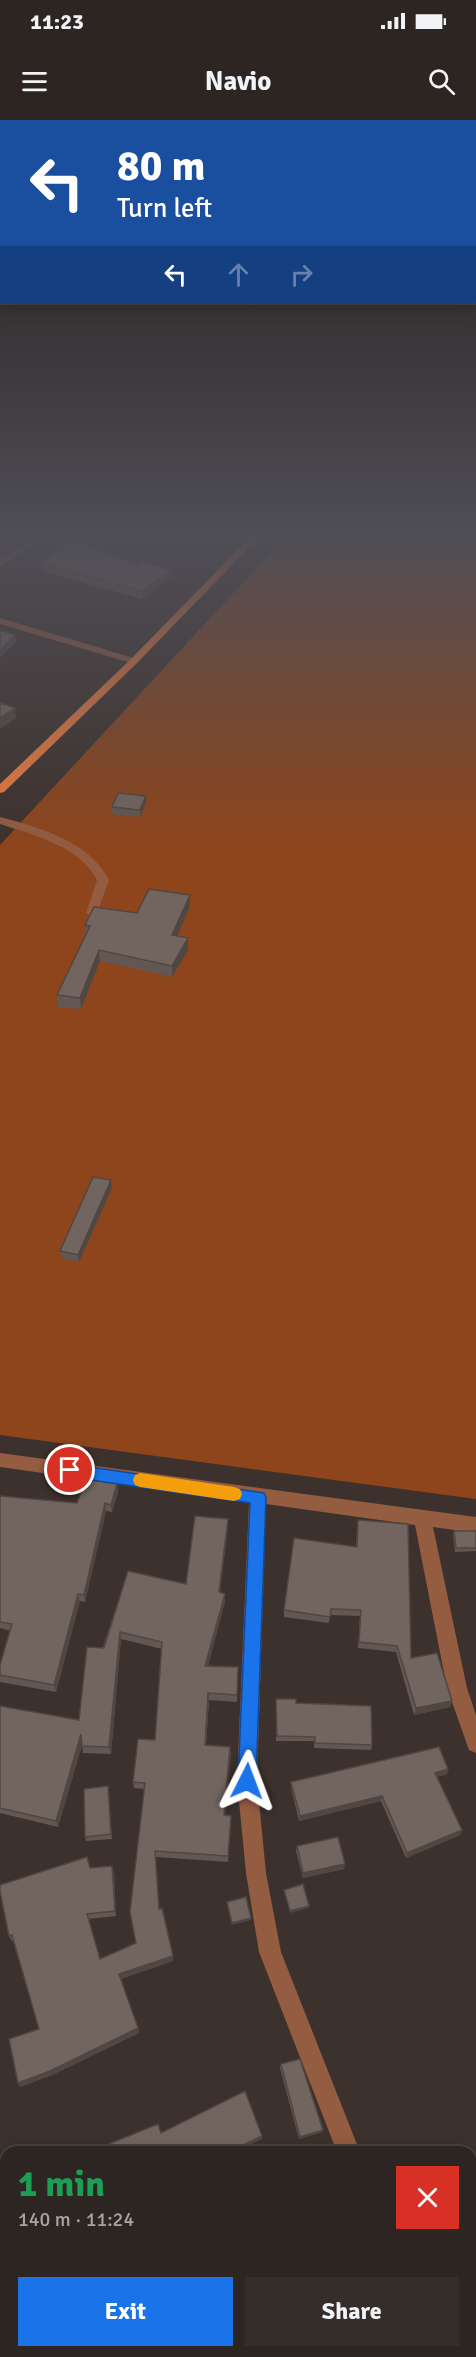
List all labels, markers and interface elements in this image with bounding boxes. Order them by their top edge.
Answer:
text: 11:23 [30,8,84,35]
icon: menu [18,65,51,98]
text: Navio [205,65,271,98]
icon: search [425,65,458,98]
text: 80 m [117,141,206,192]
icon: left [18,144,96,222]
text: Turn left [117,192,212,225]
icon: left [159,258,192,291]
icon: ahead [222,258,255,291]
icon: right [285,258,318,291]
pin [44,1444,95,1495]
icon: arrive [53,1453,86,1486]
position arrow [215,1749,279,1813]
text: 1 min [18,2162,105,2207]
button: close [396,2166,459,2229]
text: 140 m · 11:24 [18,2207,134,2232]
button: Exit [18,2277,233,2346]
button: Share [245,2277,459,2346]

